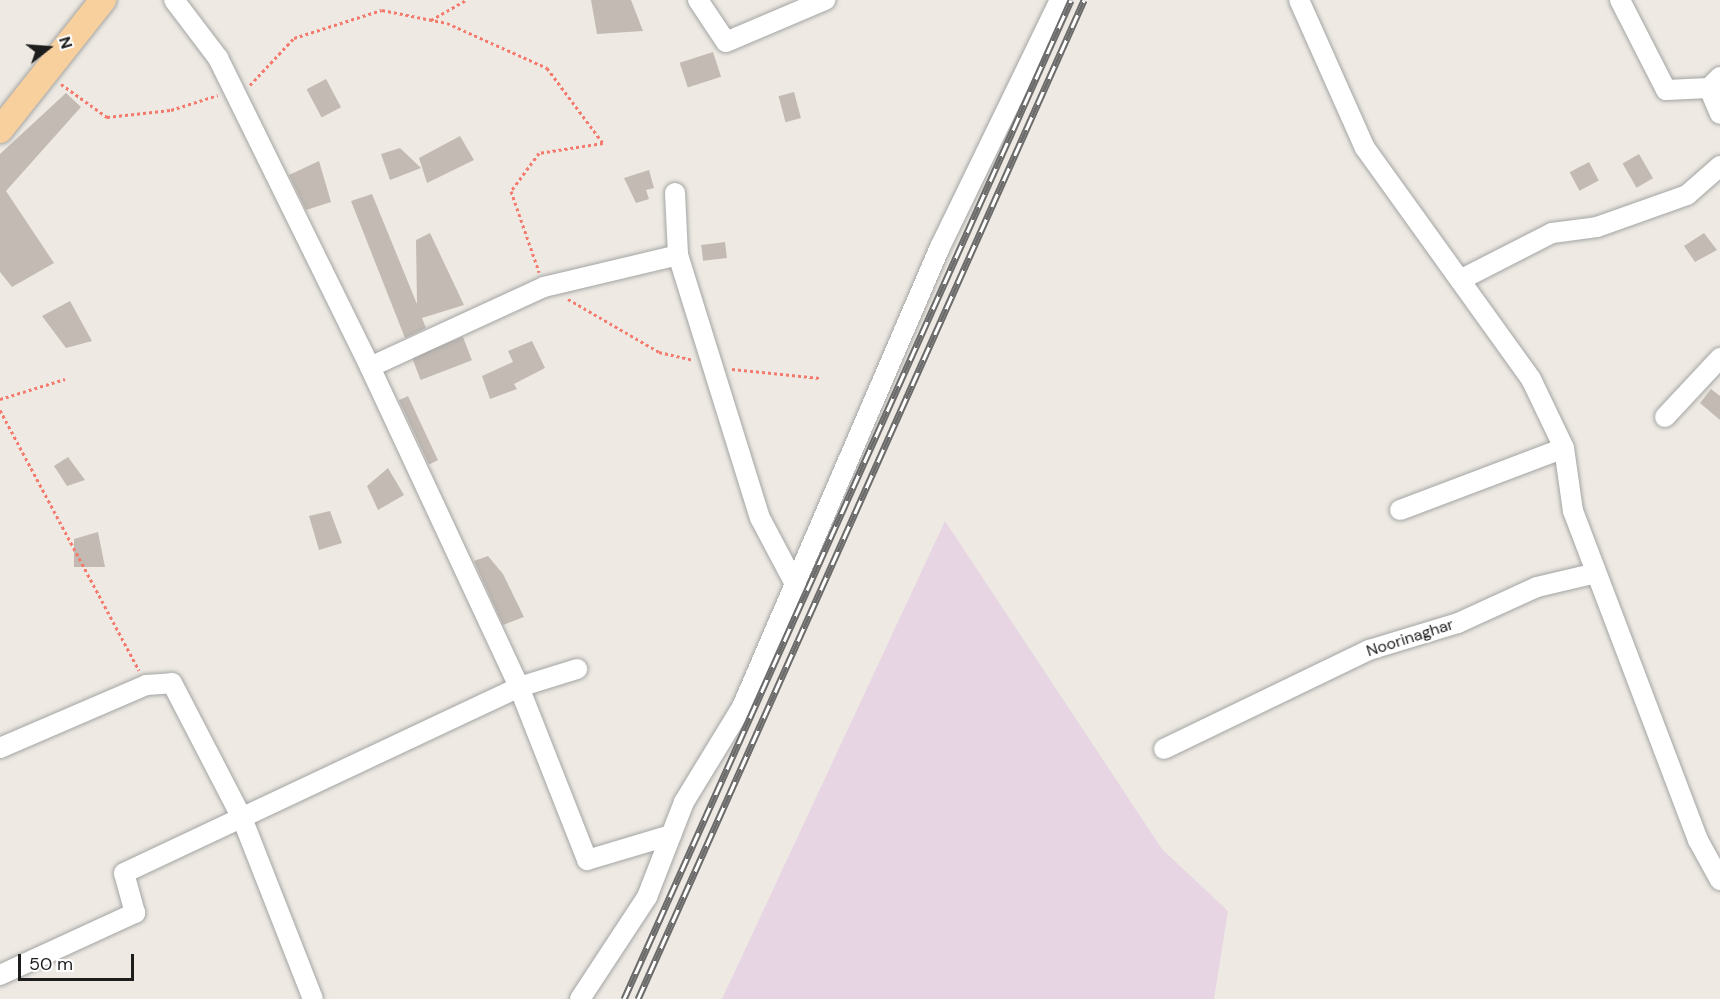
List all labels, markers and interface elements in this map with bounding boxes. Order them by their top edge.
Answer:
north arrow [18,18,78,78]
text: N [54,34,77,51]
street label: Noorinaghar [1364,615,1456,661]
scale bar [21,942,136,980]
text: 50 m [29,952,73,976]

